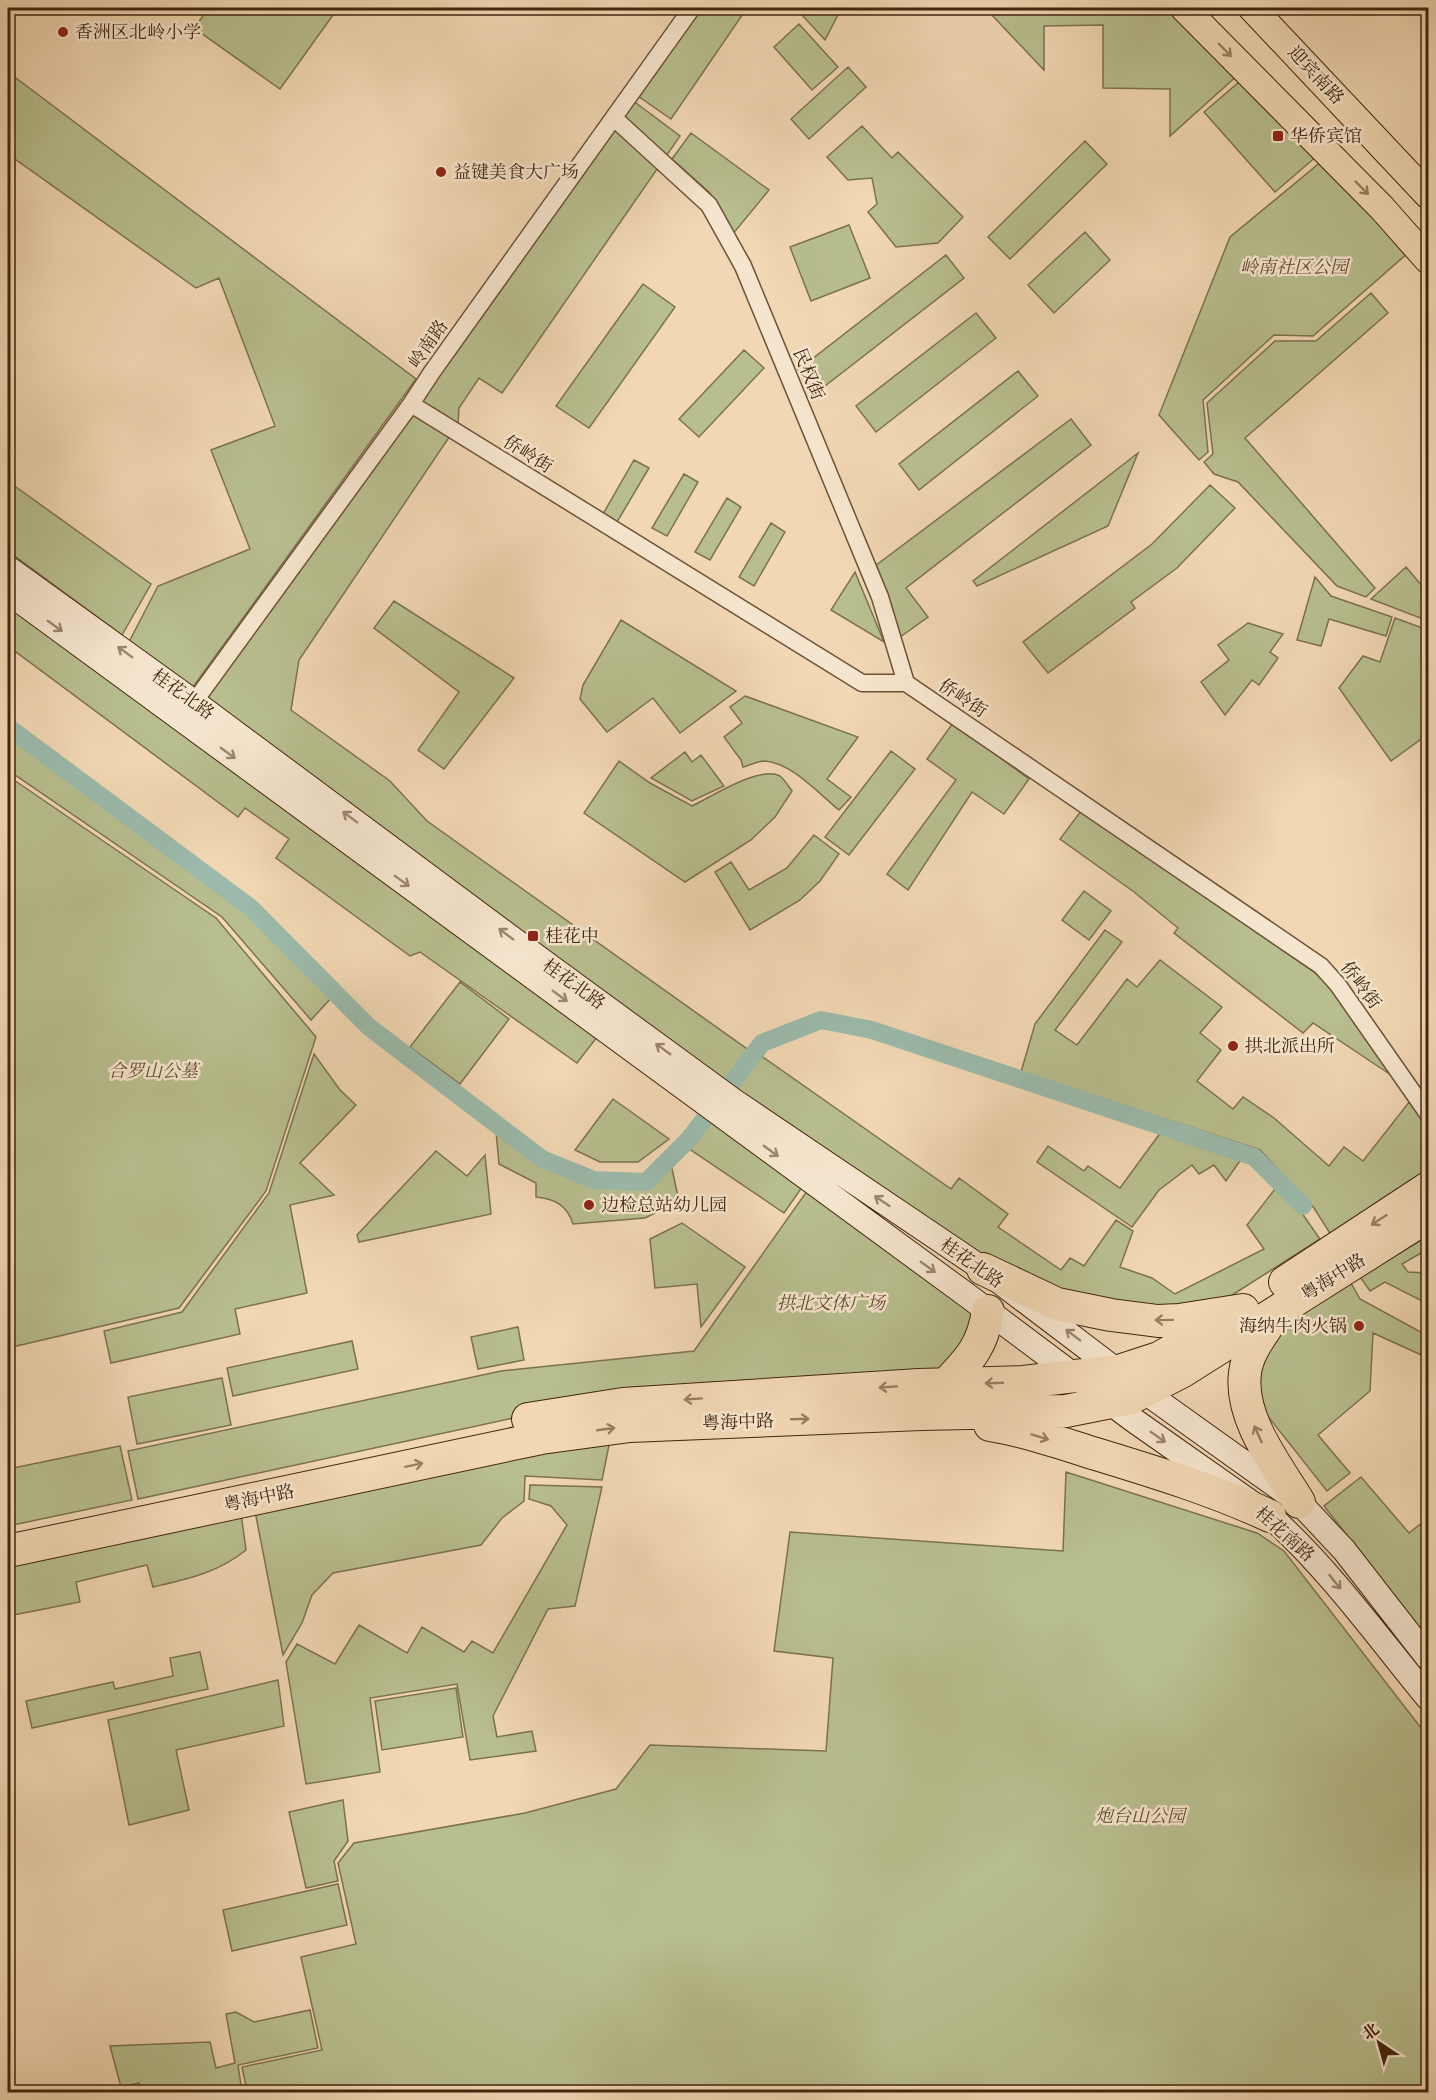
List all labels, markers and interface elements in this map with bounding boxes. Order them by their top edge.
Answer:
place label: 香洲区北岭小学 [75,21,201,46]
marker: 香洲区北岭小学 [56,25,70,39]
street label: 迎宾南路 [1281,41,1349,111]
one-way arrow [1217,42,1232,57]
place label: 华侨宾馆 [1290,125,1362,150]
marker: 华侨宾馆 [1271,129,1285,143]
place label: 益键美食大广场 [453,161,579,186]
marker: 益键美食大广场 [434,165,448,179]
one-way arrow [1355,181,1370,196]
park label: 岭南社区公园 [1240,256,1351,281]
street label: 岭南路 [404,316,455,374]
street label: 民权街 [786,345,829,404]
street label: 侨岭街 [498,430,557,480]
one-way arrow [46,620,62,632]
one-way arrow [117,646,134,658]
street label: 桂花北路 [146,664,219,726]
street label: 侨岭街 [933,674,992,725]
one-way arrow [220,747,236,759]
one-way arrow [342,811,358,824]
one-way arrow [394,874,410,887]
place label: 桂花中 [545,925,599,950]
one-way arrow [498,928,514,940]
marker: 桂花中 [526,929,540,943]
street label: 桂花北路 [537,954,610,1016]
street label: 侨岭街 [1334,957,1386,1015]
one-way arrow [551,990,567,1002]
place label: 拱北派出所 [1245,1035,1335,1060]
marker: 拱北派出所 [1226,1039,1240,1053]
one-way arrow [656,1043,672,1055]
park label: 合罗山公墓 [108,1060,201,1085]
one-way arrow [763,1145,779,1158]
place label: 边检总站幼儿园 [601,1194,727,1219]
one-way arrow [874,1195,891,1207]
marker: 边检总站幼儿园 [582,1198,596,1212]
one-way arrow [1371,1214,1388,1226]
street label: 桂花北路 [934,1233,1008,1295]
street label: 粤海中路 [1297,1249,1371,1308]
one-way arrow [920,1261,936,1273]
park label: 拱北文体广场 [777,1292,887,1317]
one-way arrow [1154,1315,1174,1326]
place label: 海纳牛肉火锅 [1239,1315,1347,1340]
marker: 海纳牛肉火锅 [1352,1319,1366,1333]
one-way arrow [1065,1329,1081,1342]
one-way arrow [984,1377,1004,1388]
one-way arrow [878,1382,898,1393]
one-way arrow [684,1394,704,1405]
street label: 粤海中路 [702,1410,774,1437]
one-way arrow [790,1413,810,1425]
one-way arrow [595,1424,615,1435]
one-way arrow [1252,1425,1264,1443]
one-way arrow [1149,1431,1165,1443]
one-way arrow [1030,1432,1049,1443]
one-way arrow [404,1459,423,1470]
street label: 粤海中路 [221,1480,297,1519]
street label: 桂花南路 [1249,1502,1319,1568]
one-way arrow [1328,1574,1341,1590]
park label: 炮台山公园 [1095,1805,1188,1830]
north arrow [1349,2013,1409,2073]
text: 北 [1358,2019,1384,2046]

